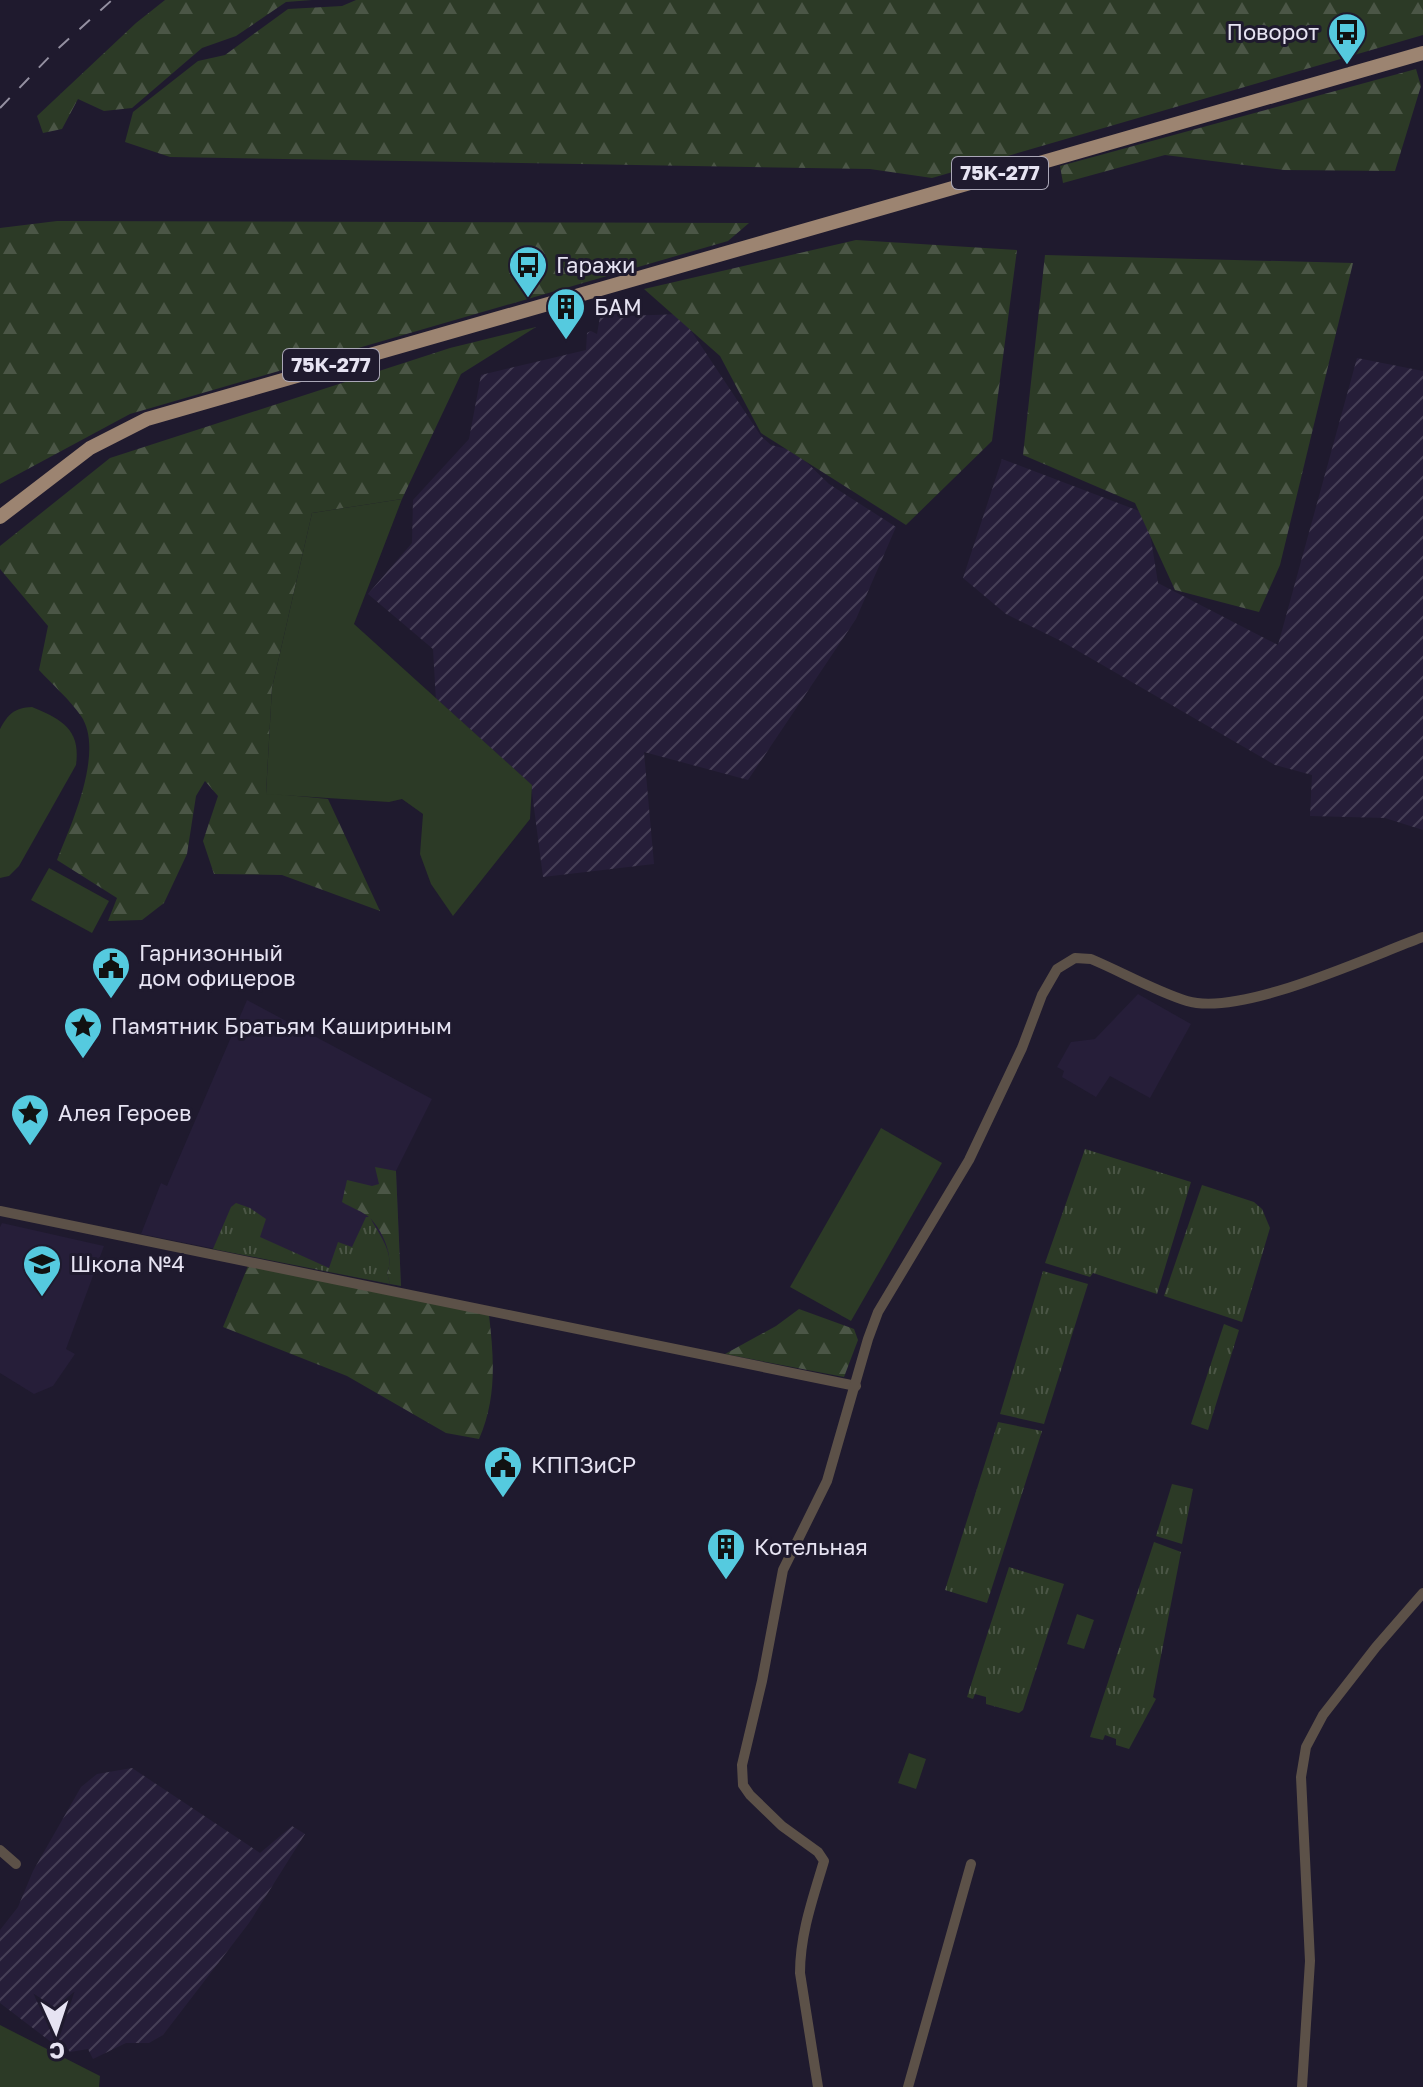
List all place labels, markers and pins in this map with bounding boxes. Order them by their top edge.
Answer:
bus stop icon: Поворот [1326,11,1368,66]
place label: Поворот [1226,18,1319,45]
bus stop icon: Гаражи [507,244,549,299]
place label: Гаражи [556,251,636,278]
building icon: БАМ [545,286,587,341]
place label: БАМ [594,293,642,320]
place label: Гарнизонный дом офицеров [139,939,295,991]
public building icon: Гарнизонный дом офицеров [90,945,132,1000]
place icon: Памятник Братьям Кашириным [62,1005,104,1060]
place label: Памятник Братьям Кашириным [111,1012,452,1039]
place icon: Алея Героев [9,1092,51,1147]
place label: Алея Героев [58,1099,191,1126]
school or university icon: Школа №4 [21,1243,63,1298]
place label: Школа №4 [70,1250,185,1277]
public building icon: КППЗиСР [482,1444,524,1499]
place label: КППЗиСР [531,1451,636,1478]
building icon: Котельная [705,1526,747,1581]
place label: Котельная [754,1533,868,1560]

